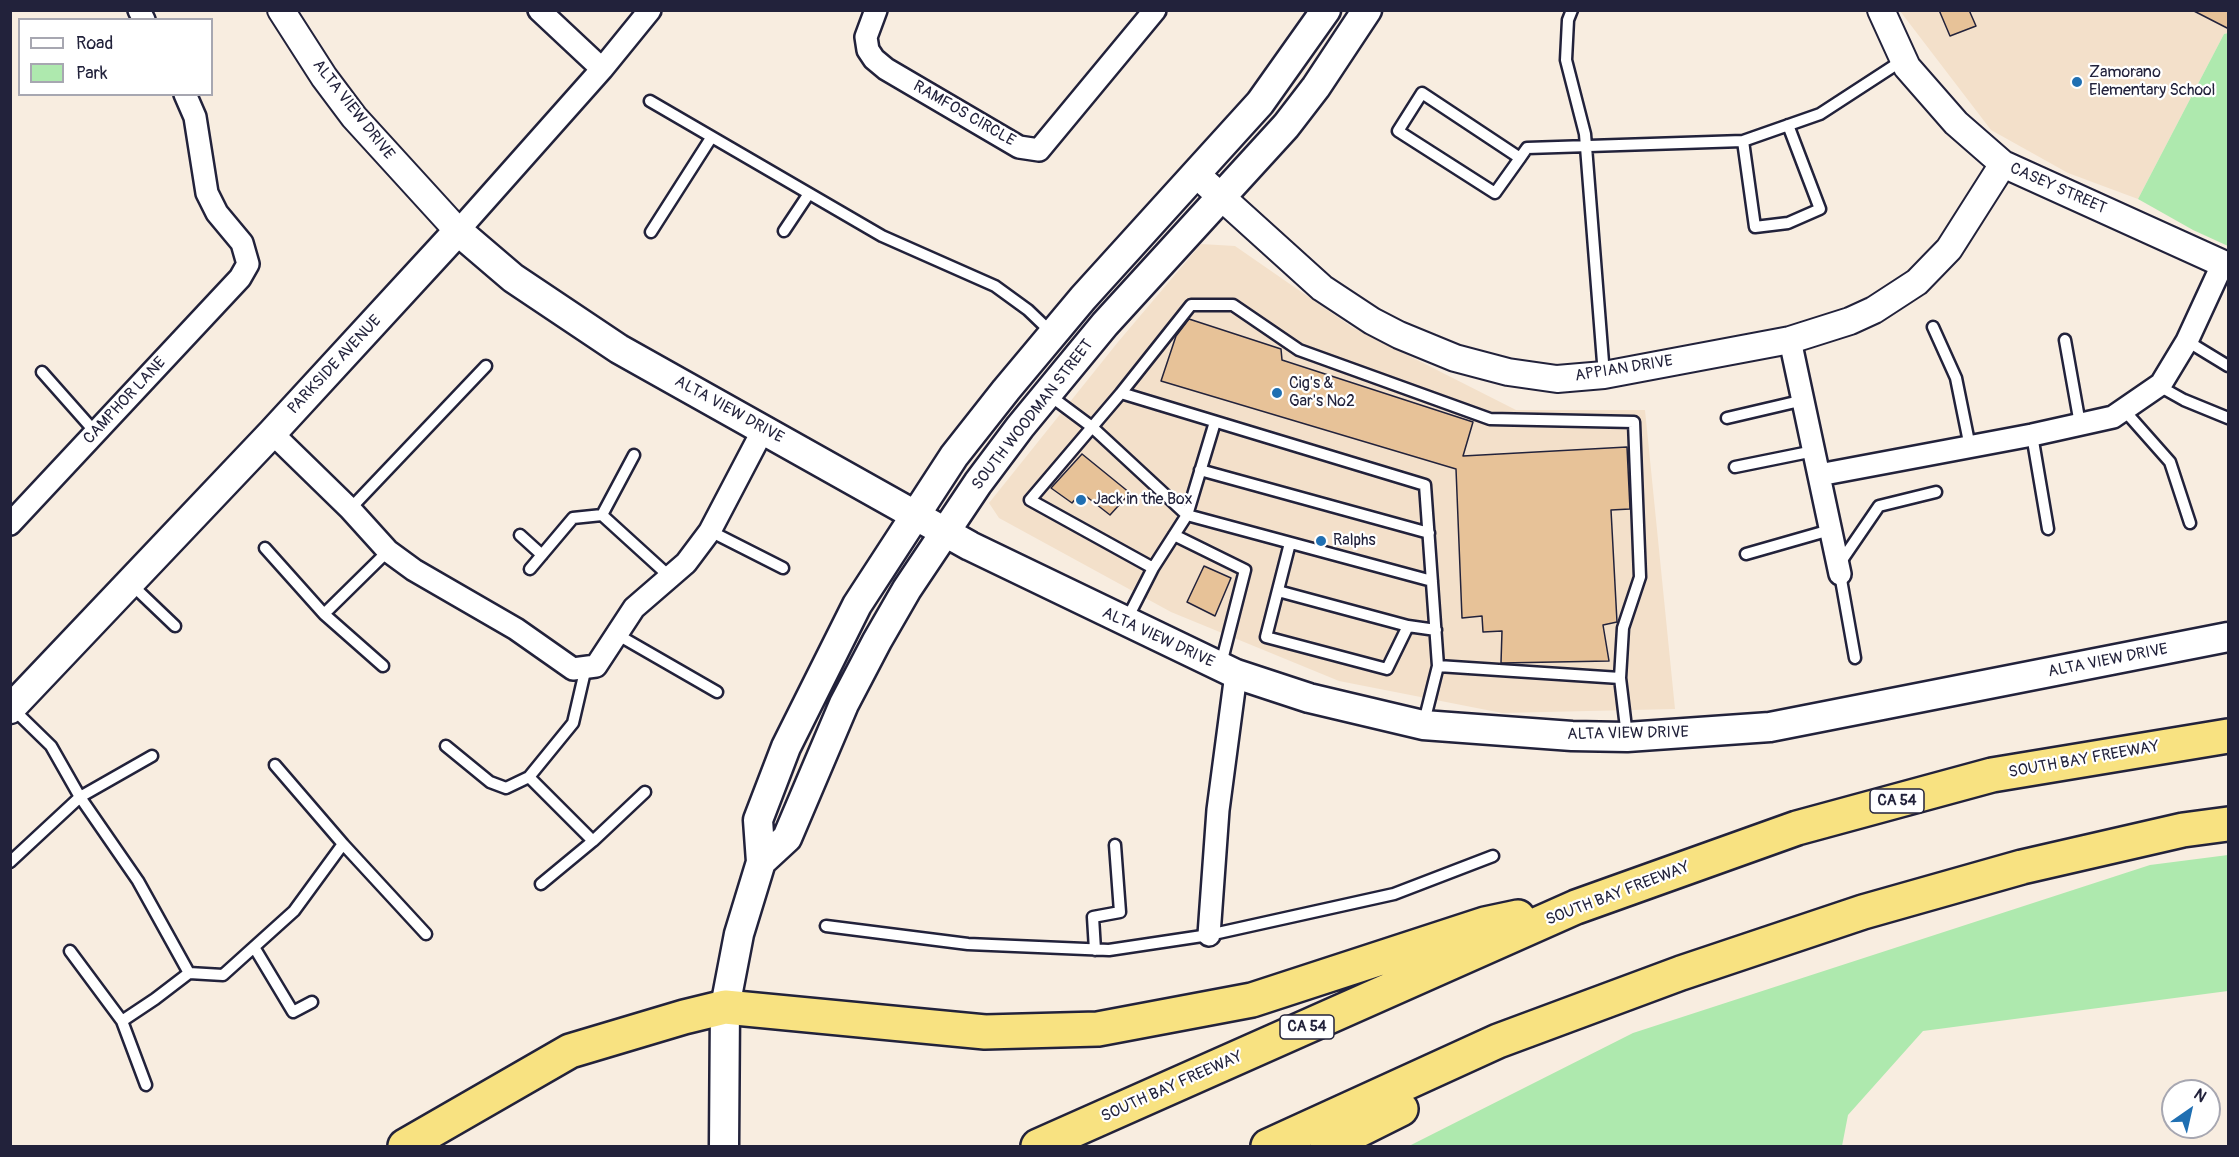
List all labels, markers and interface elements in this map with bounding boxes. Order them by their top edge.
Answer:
legend [18,18,213,96]
text: Road [76,32,113,55]
street label: ALTA VIEW DRIVE [308,56,398,164]
text: Park [76,62,108,85]
place label: Zamorano Elementary School [2089,63,2215,101]
marker: Zamorano Elementary School [2070,75,2084,89]
street label: RAMFOS CIRCLE [910,77,1018,151]
street label: CASEY STREET [2007,159,2109,219]
street label: PARKSIDE AVENUE [284,312,386,418]
street label: SOUTH WOODMAN STREET [968,336,1098,494]
street label: APPIAN DRIVE [1574,352,1674,386]
street label: CAMPHOR LANE [80,353,170,449]
street label: ALTA VIEW DRIVE [671,372,787,448]
place label: Cig's & Gar's No2 [1289,374,1355,412]
marker: Cig's & Gar's No2 [1270,386,1284,400]
place label: Jack in the Box [1093,490,1192,510]
marker: Jack in the Box [1074,493,1088,507]
place label: Ralphs [1333,531,1376,551]
marker: Ralphs [1314,534,1328,548]
street label: ALTA VIEW DRIVE [1099,604,1217,672]
street label: ALTA VIEW DRIVE [2046,640,2170,682]
street label: ALTA VIEW DRIVE [1567,723,1689,745]
street label: SOUTH BAY FREEWAY [2007,737,2161,783]
road number: CA 54 [1870,789,1924,813]
street label: SOUTH BAY FREEWAY [1543,858,1693,930]
road number: CA 54 [1280,1015,1334,1039]
street label: SOUTH BAY FREEWAY [1098,1047,1246,1127]
north arrow [2161,1079,2221,1139]
text: N [2190,1084,2210,1107]

